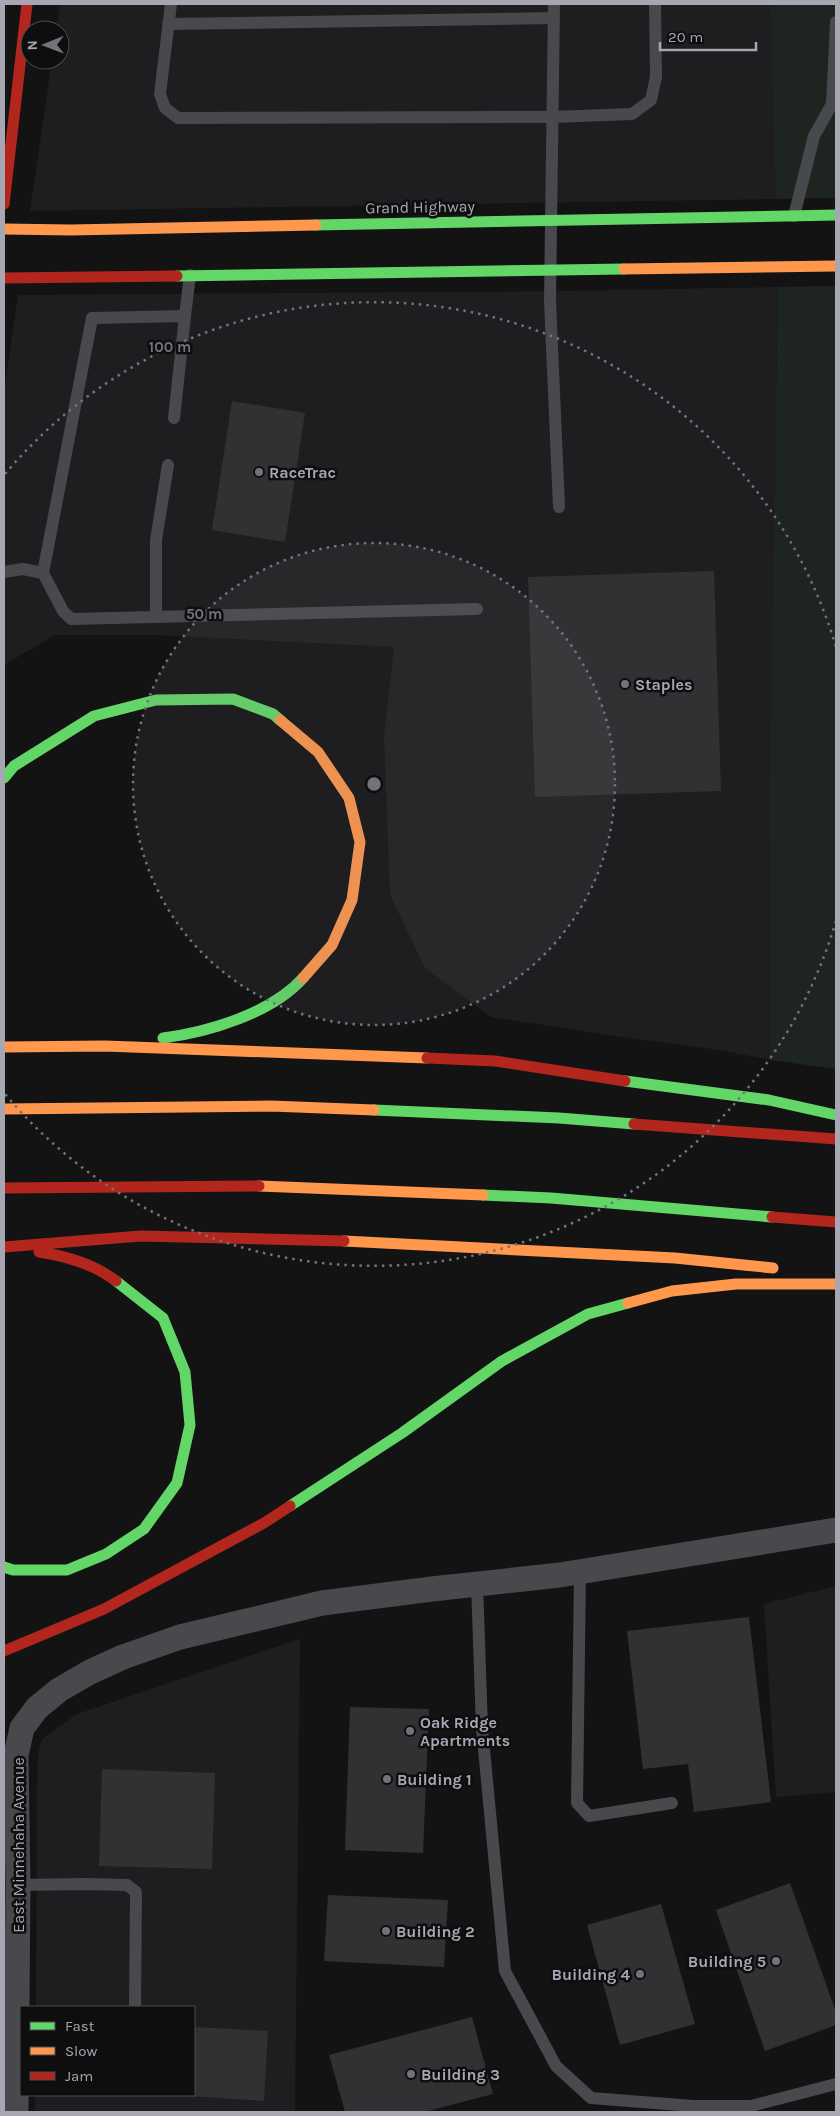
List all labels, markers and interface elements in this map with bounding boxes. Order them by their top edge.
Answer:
north arrow [20,20,70,70]
scale bar [660,20,756,52]
text: 20 m [668,28,703,46]
text: N [24,40,41,50]
street label: Grand Highway [365,197,476,217]
text: 100 m [149,338,191,356]
place label: RaceTrac [269,463,336,482]
marker: RaceTrac [253,466,265,478]
text: 50 m [186,605,222,623]
place label: Staples [635,675,692,694]
marker: Staples [619,678,631,690]
centre of rings [365,775,383,793]
place label: Oak Ridge Apartments [420,1713,510,1750]
marker: Oak Ridge Apartments [404,1725,416,1737]
street label: East Minnehaha Avenue [9,1757,28,1933]
place label: Building 1 [397,1770,472,1789]
marker: Building 1 [381,1773,393,1785]
place label: Building 2 [396,1922,475,1941]
marker: Building 2 [380,1925,392,1937]
place label: Building 5 [688,1952,766,1971]
marker: Building 5 [770,1955,782,1967]
place label: Building 4 [552,1965,630,1984]
marker: Building 4 [634,1968,646,1980]
legend [20,2006,195,2096]
text: Fast [65,2017,95,2035]
text: Slow [65,2042,97,2060]
place label: Building 3 [421,2065,500,2084]
text: Jam [65,2067,93,2085]
marker: Building 3 [405,2068,417,2080]

